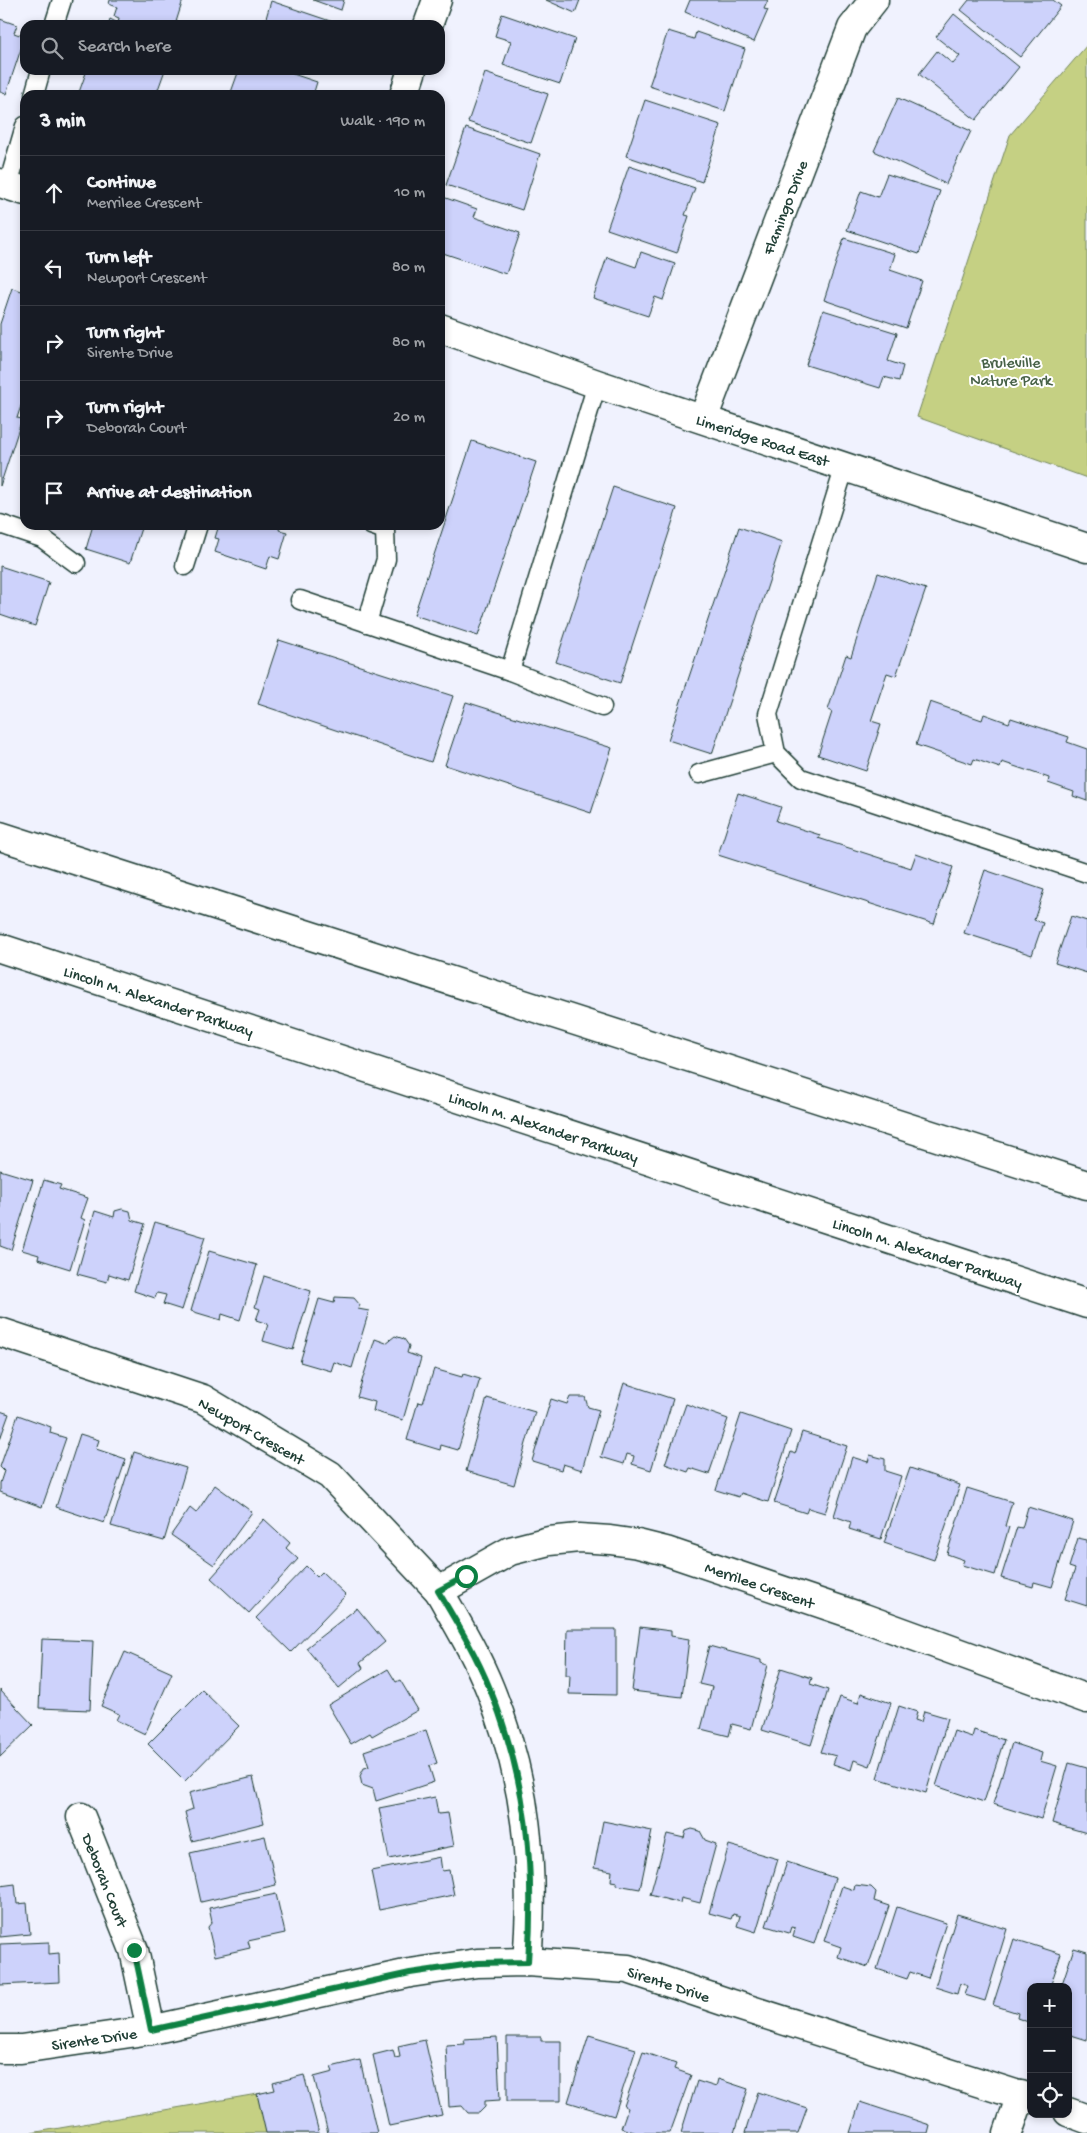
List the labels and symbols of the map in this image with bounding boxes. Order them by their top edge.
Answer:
street label: Flamingo Drive [760,158,814,259]
park label: Bruleville Nature Park [970,355,1054,392]
street label: Limeridge Road East [693,412,832,473]
street label: Lincoln M. Alexander Parkway [61,964,255,1043]
street label: Lincoln M. Alexander Parkway [446,1090,640,1169]
street label: Lincoln M. Alexander Parkway [830,1216,1024,1295]
street label: Newport Crescent [194,1395,308,1472]
street label: Merrilee Crescent [702,1560,817,1615]
route start [455,1565,478,1588]
street label: Deborah Court [75,1831,131,1932]
route end [123,1939,146,1962]
street label: Sirente Drive [624,1964,712,2009]
street label: Sirente Drive [51,2026,139,2057]

